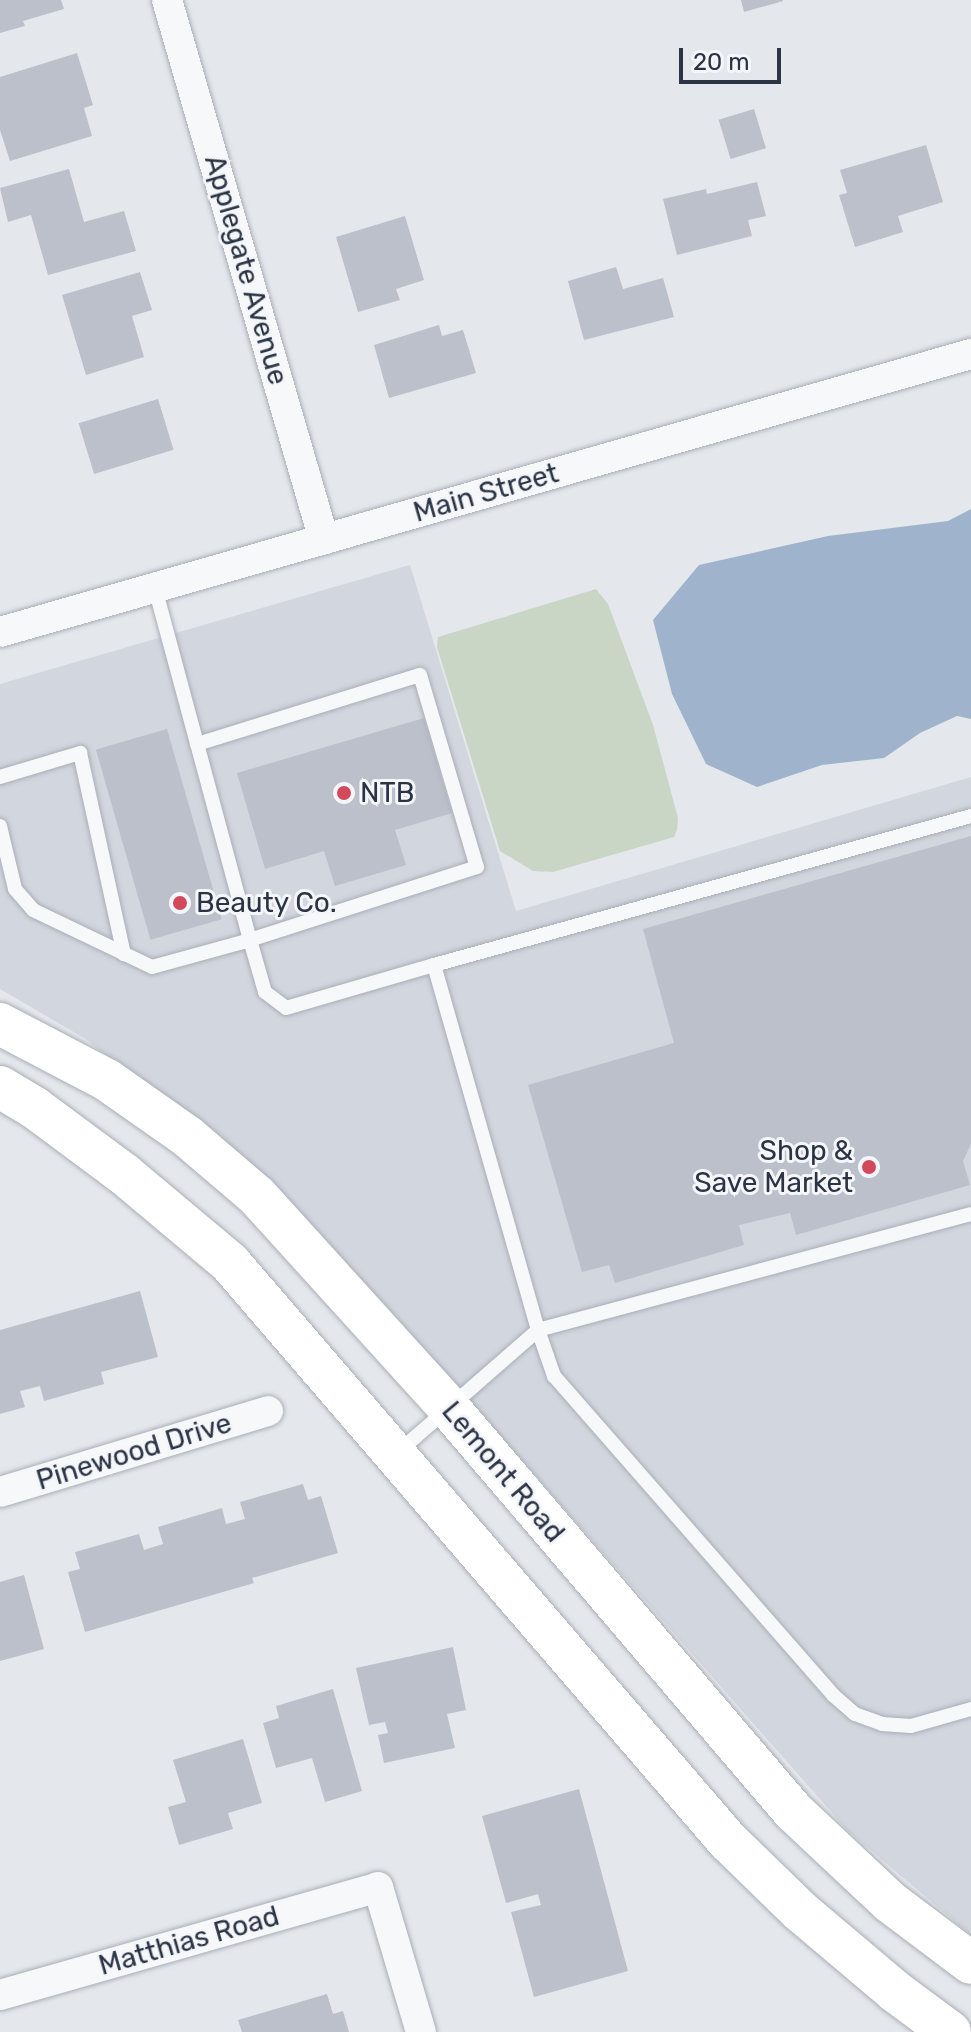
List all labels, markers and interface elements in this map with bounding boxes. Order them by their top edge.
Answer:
scale bar [683,32,785,82]
text: 20 m [693,48,750,76]
street label: Applegate Avenue [197,151,295,389]
street label: Main Street [410,456,562,530]
place label: NTB [360,776,414,810]
marker: NTB [335,784,353,802]
place label: Beauty Co. [196,886,337,920]
marker: Beauty Co. [171,894,189,912]
place label: Shop & Save Market [694,1134,853,1200]
marker: Shop & Save Market [860,1158,878,1176]
street label: Lemont Road [435,1395,571,1549]
street label: Pinewood Drive [32,1406,236,1498]
street label: Matthias Road [95,1899,283,1983]

